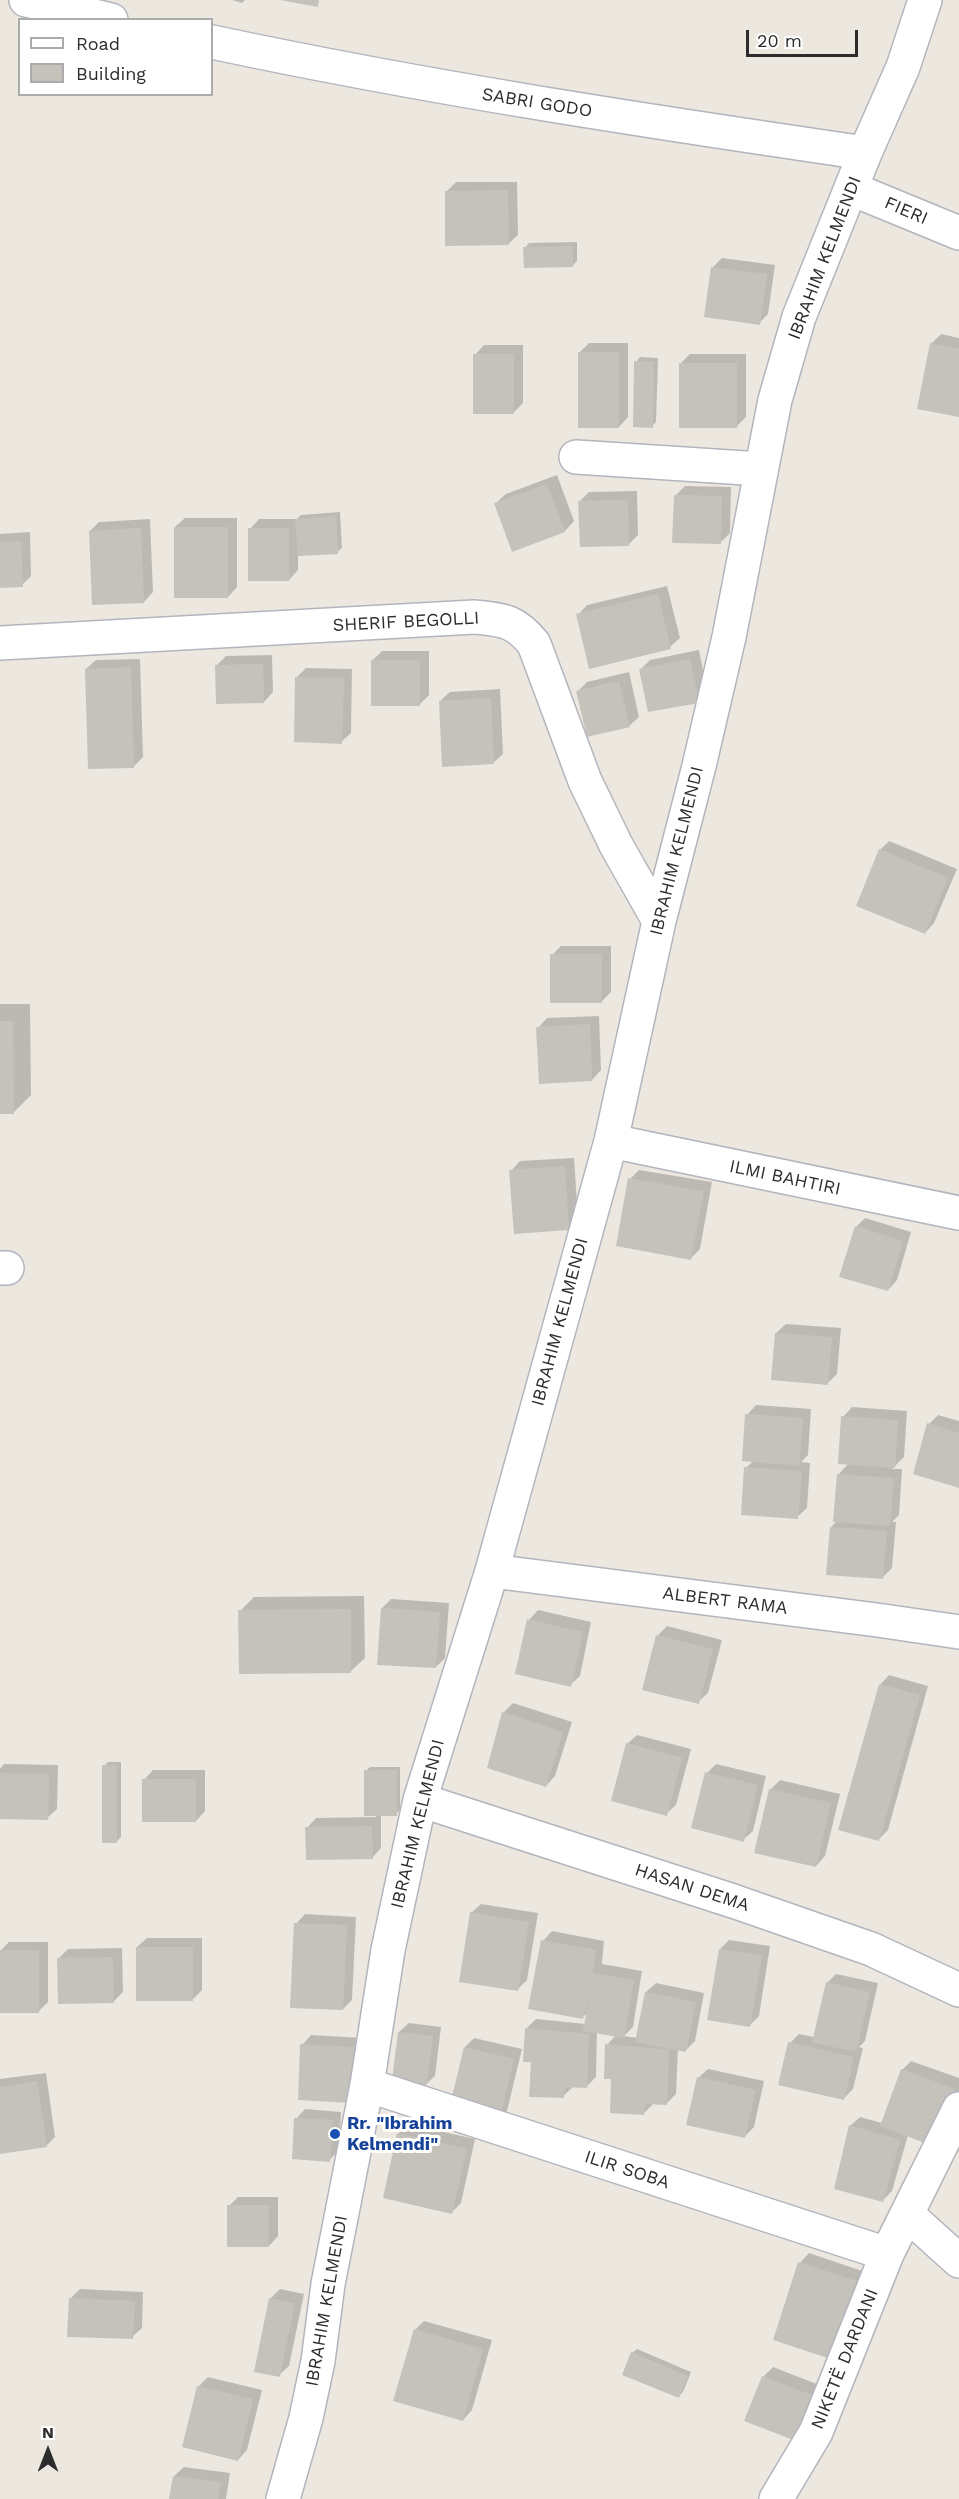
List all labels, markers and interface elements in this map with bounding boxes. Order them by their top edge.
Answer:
legend [18,18,213,96]
scale bar [749,18,862,56]
text: 20 m [757,30,802,51]
text: Road [76,33,120,54]
text: Building [76,63,146,84]
street label: SABRI GODO [480,84,594,122]
street label: IBRAHIM KELMENDI [784,173,866,343]
street label: FIERI [881,192,931,230]
street label: SHERIF BEGOLLI [332,607,480,637]
street label: IBRAHIM KELMENDI [646,764,708,938]
street label: ILMI BAHTIRI [727,1156,843,1200]
street label: IBRAHIM KELMENDI [527,1235,593,1409]
street label: ALBERT RAMA [661,1583,789,1619]
street label: IBRAHIM KELMENDI [387,1737,449,1911]
street label: HASAN DEMA [632,1859,752,1917]
place label: Rr. "Ibrahim Kelmendi" [347,2113,453,2156]
marker: Rr. "Ibrahim Kelmendi" [328,2127,342,2141]
street label: ILIR SOBA [582,2146,672,2194]
street label: IBRAHIM KELMENDI [301,2214,353,2388]
street label: NIKETË DARDANI [807,2286,883,2432]
north arrow [18,2421,78,2481]
text: N [42,2423,54,2442]

